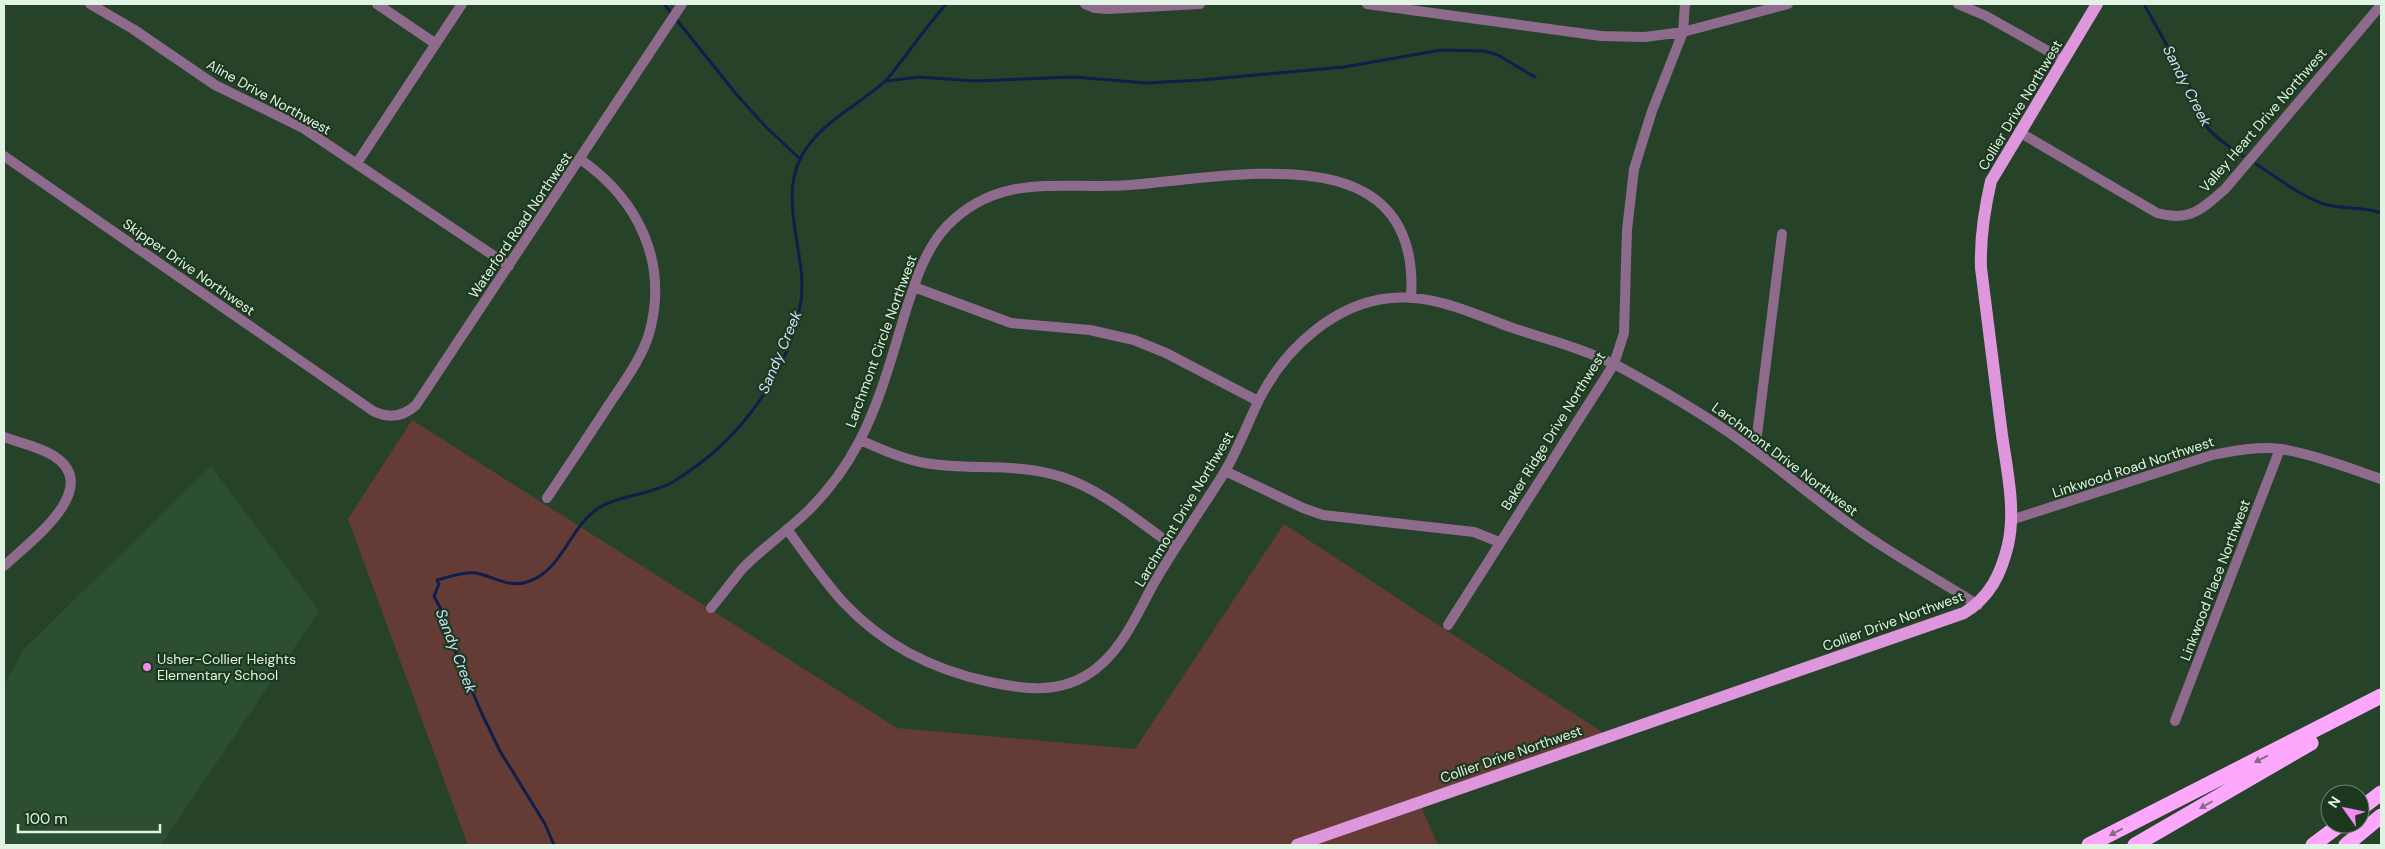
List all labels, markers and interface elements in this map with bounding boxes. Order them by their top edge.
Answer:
street label: Collier Drive Northwest [1974,37,2066,173]
water label: Sandy Creek [2158,42,2216,130]
street label: Valley Heart Drive Northwest [2195,44,2331,196]
street label: Aline Drive Northwest [204,55,334,139]
street label: Waterford Road Northwest [464,148,576,302]
street label: Skipper Drive Northwest [120,215,258,319]
street label: Larchmont Circle Northwest [841,252,921,430]
water label: Sandy Creek [754,307,807,397]
street label: Baker Ridge Drive Northwest [1497,349,1609,513]
street label: Larchmont Drive Northwest [1708,398,1862,520]
street label: Larchmont Drive Northwest [1130,428,1238,590]
street label: Linkwood Road Northwest [2050,432,2216,502]
street label: Linkwood Place Northwest [2176,497,2254,663]
street label: Collier Drive Northwest [1820,587,1966,655]
water label: Sandy Creek [431,606,481,696]
place label: Usher-Collier Heights Elementary School [157,650,296,684]
marker: Usher-Collier Heights Elementary School [141,661,153,673]
street label: Collier Drive Northwest [1438,721,1584,787]
one-way arrow [2253,755,2268,763]
north arrow [2320,784,2370,834]
text: N [2324,793,2344,811]
one-way arrow [2198,801,2213,809]
scale bar [18,802,160,834]
text: 100 m [25,809,68,829]
one-way arrow [2108,828,2123,836]

